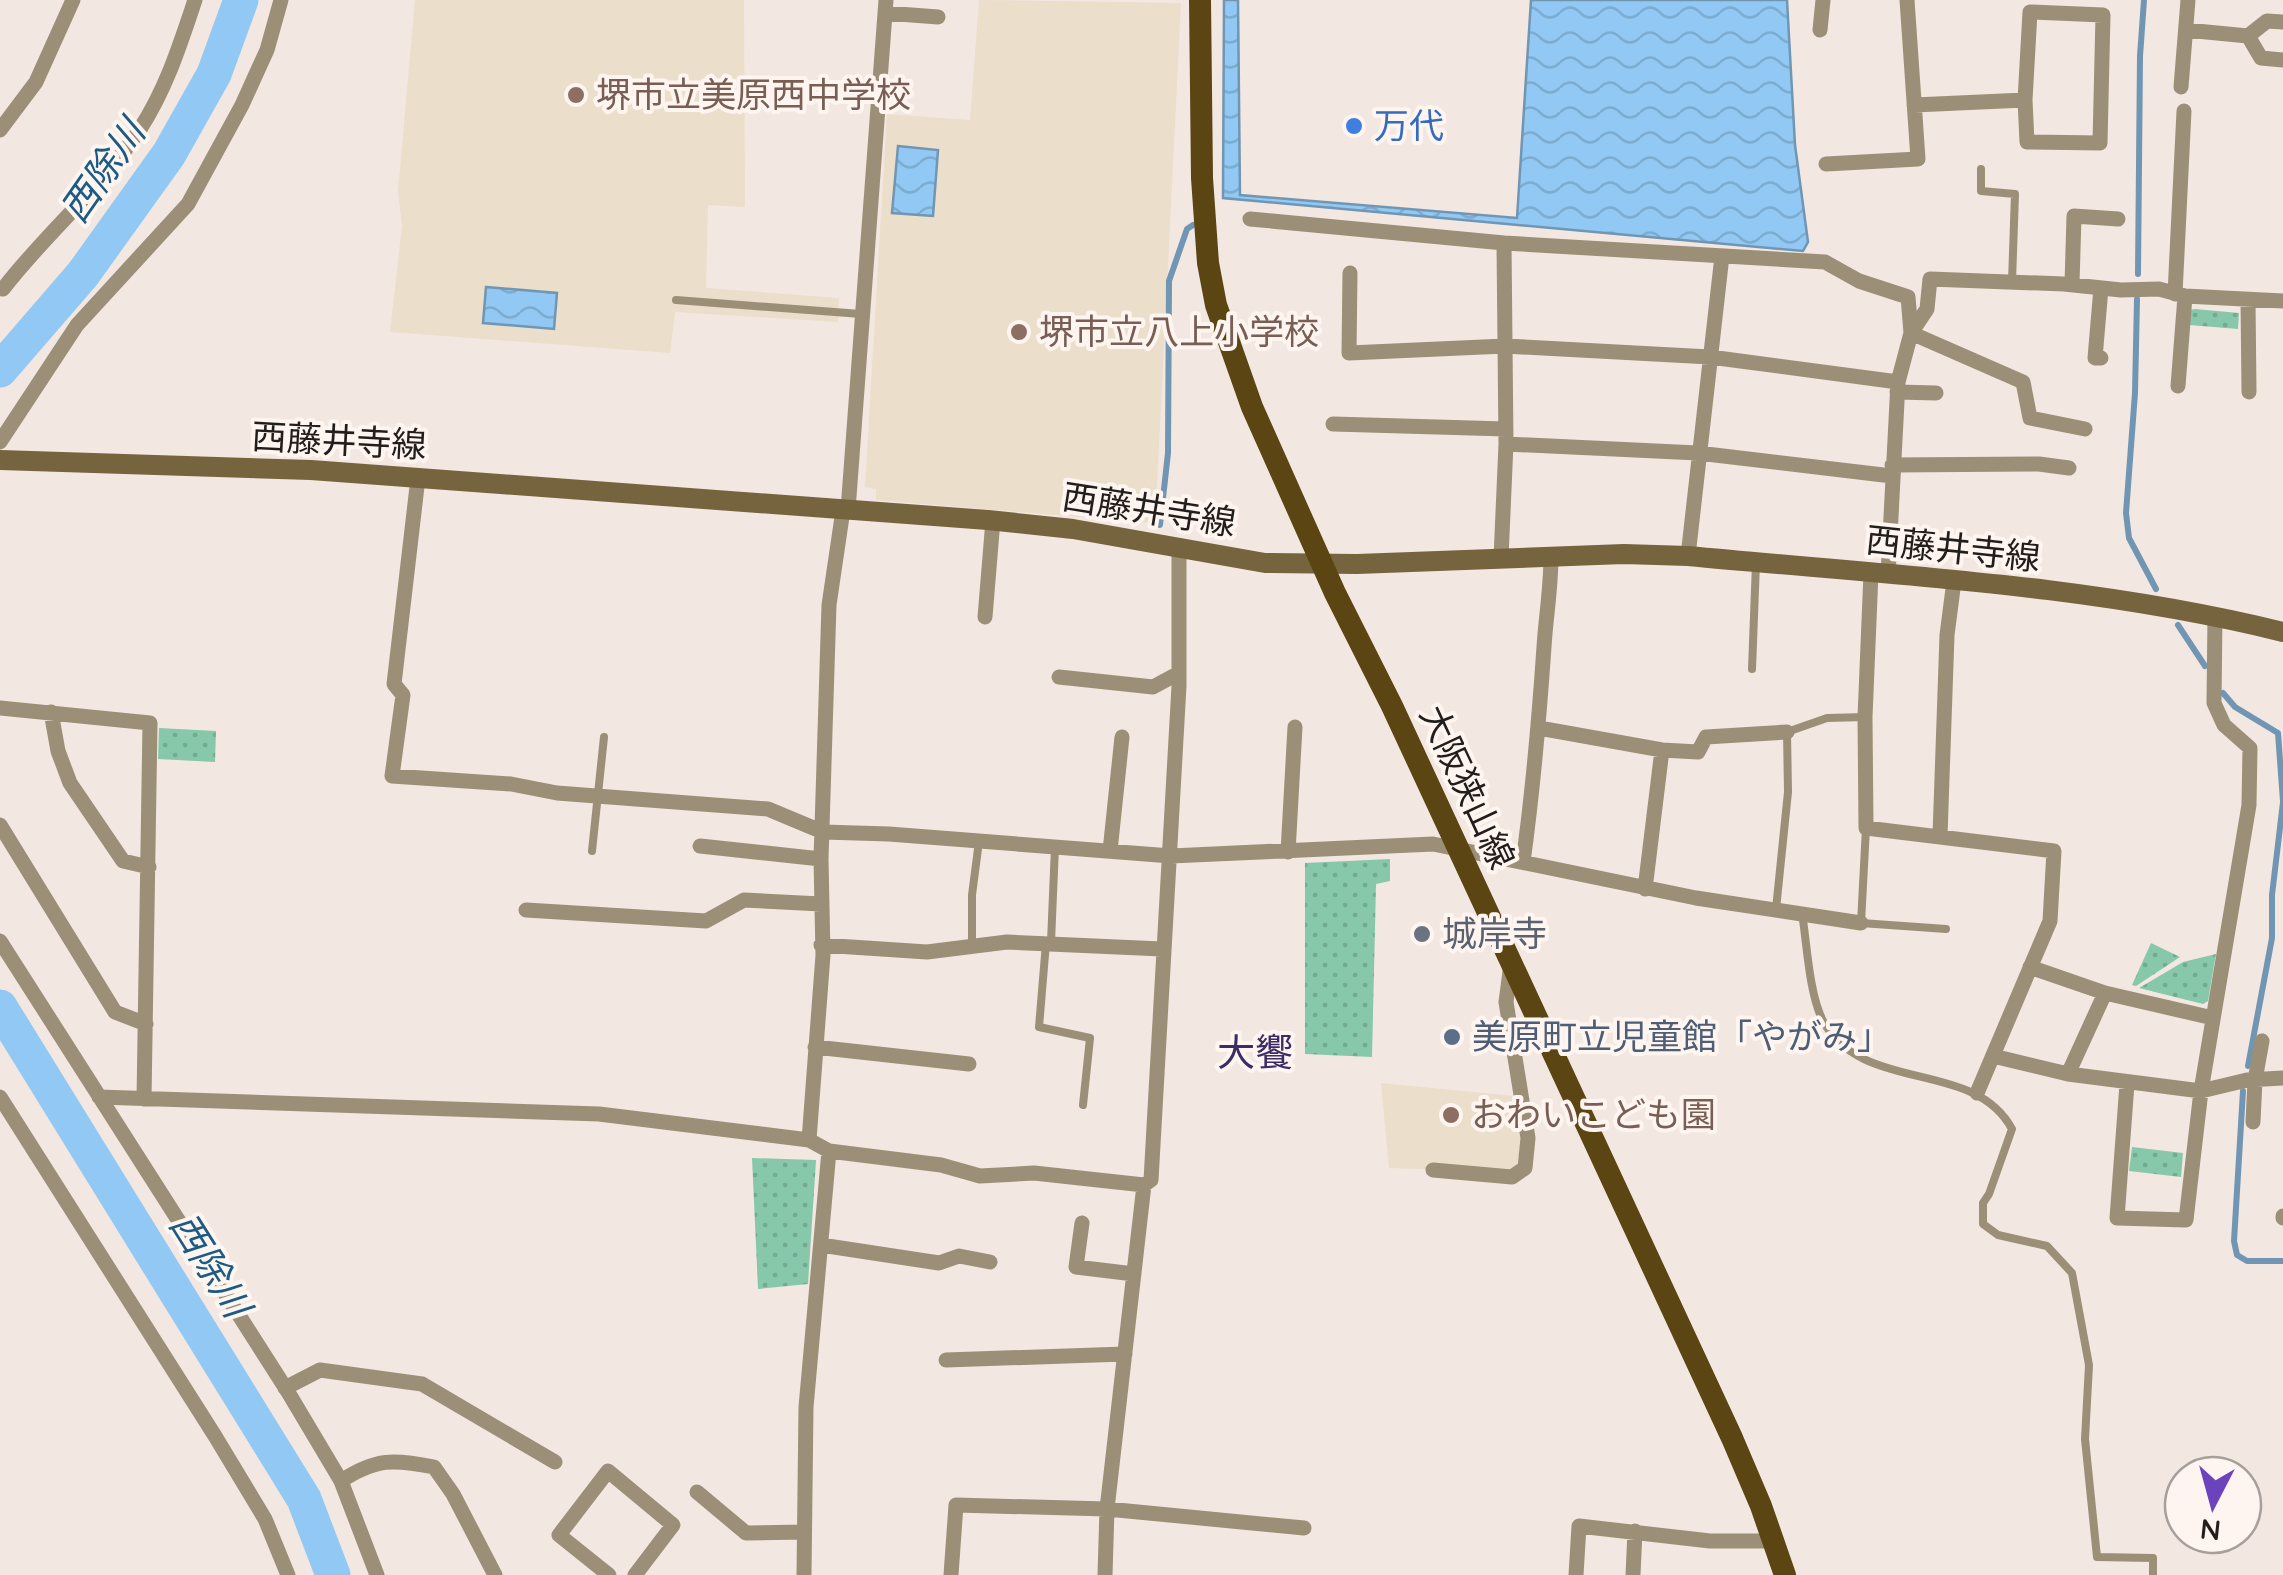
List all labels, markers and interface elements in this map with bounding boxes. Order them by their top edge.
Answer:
place label: 堺市立美原西中学校 [596,72,911,116]
marker: 堺市立美原西中学校 [565,84,587,106]
place label: 万代 [1374,103,1444,147]
water label: 西除川 [50,107,157,231]
marker: 万代 [1343,115,1365,137]
place label: 堺市立八上小学校 [1039,309,1319,353]
marker: 堺市立八上小学校 [1008,321,1030,343]
street label: 西藤井寺線 [251,413,428,467]
street label: 西藤井寺線 [1059,474,1239,544]
street label: 西藤井寺線 [1864,517,2042,579]
street label: 大阪狭山線 [1411,698,1525,875]
place label: 城岸寺 [1442,911,1547,955]
marker: 城岸寺 [1411,923,1433,945]
place label: 美原町立児童館「やがみ」 [1472,1014,1892,1058]
marker: 美原町立児童館「やがみ」 [1441,1026,1463,1048]
district label: 大饗 [1217,1028,1293,1076]
place label: おわいこども園 [1471,1092,1716,1136]
marker: おわいこども園 [1440,1104,1462,1126]
water label: 西除川 [160,1203,264,1329]
north arrow [2163,1455,2263,1555]
text: N [2198,1512,2222,1549]

